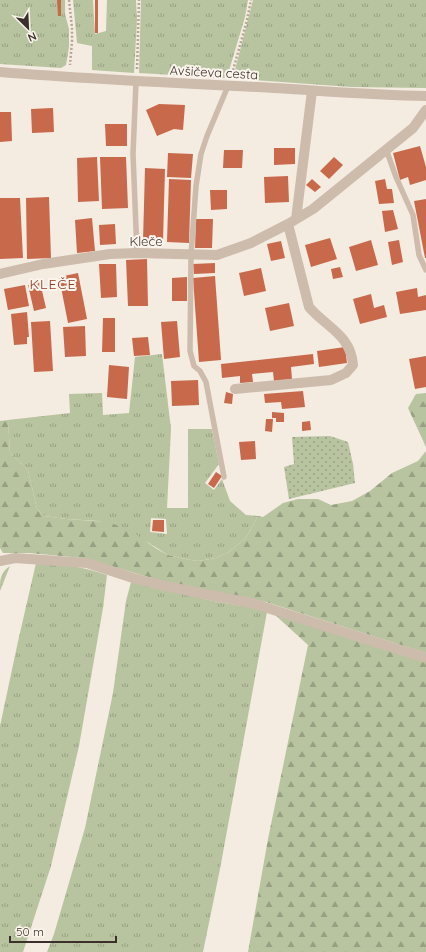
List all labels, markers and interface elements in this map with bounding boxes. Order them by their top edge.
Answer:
north arrow [8,8,48,48]
text: N [26,29,39,45]
street label: Avšičeva cesta [169,62,259,82]
street label: Kleče [129,233,163,249]
district label: KLEČE [30,275,76,293]
scale bar [10,918,116,944]
text: 50 m [16,924,44,939]

